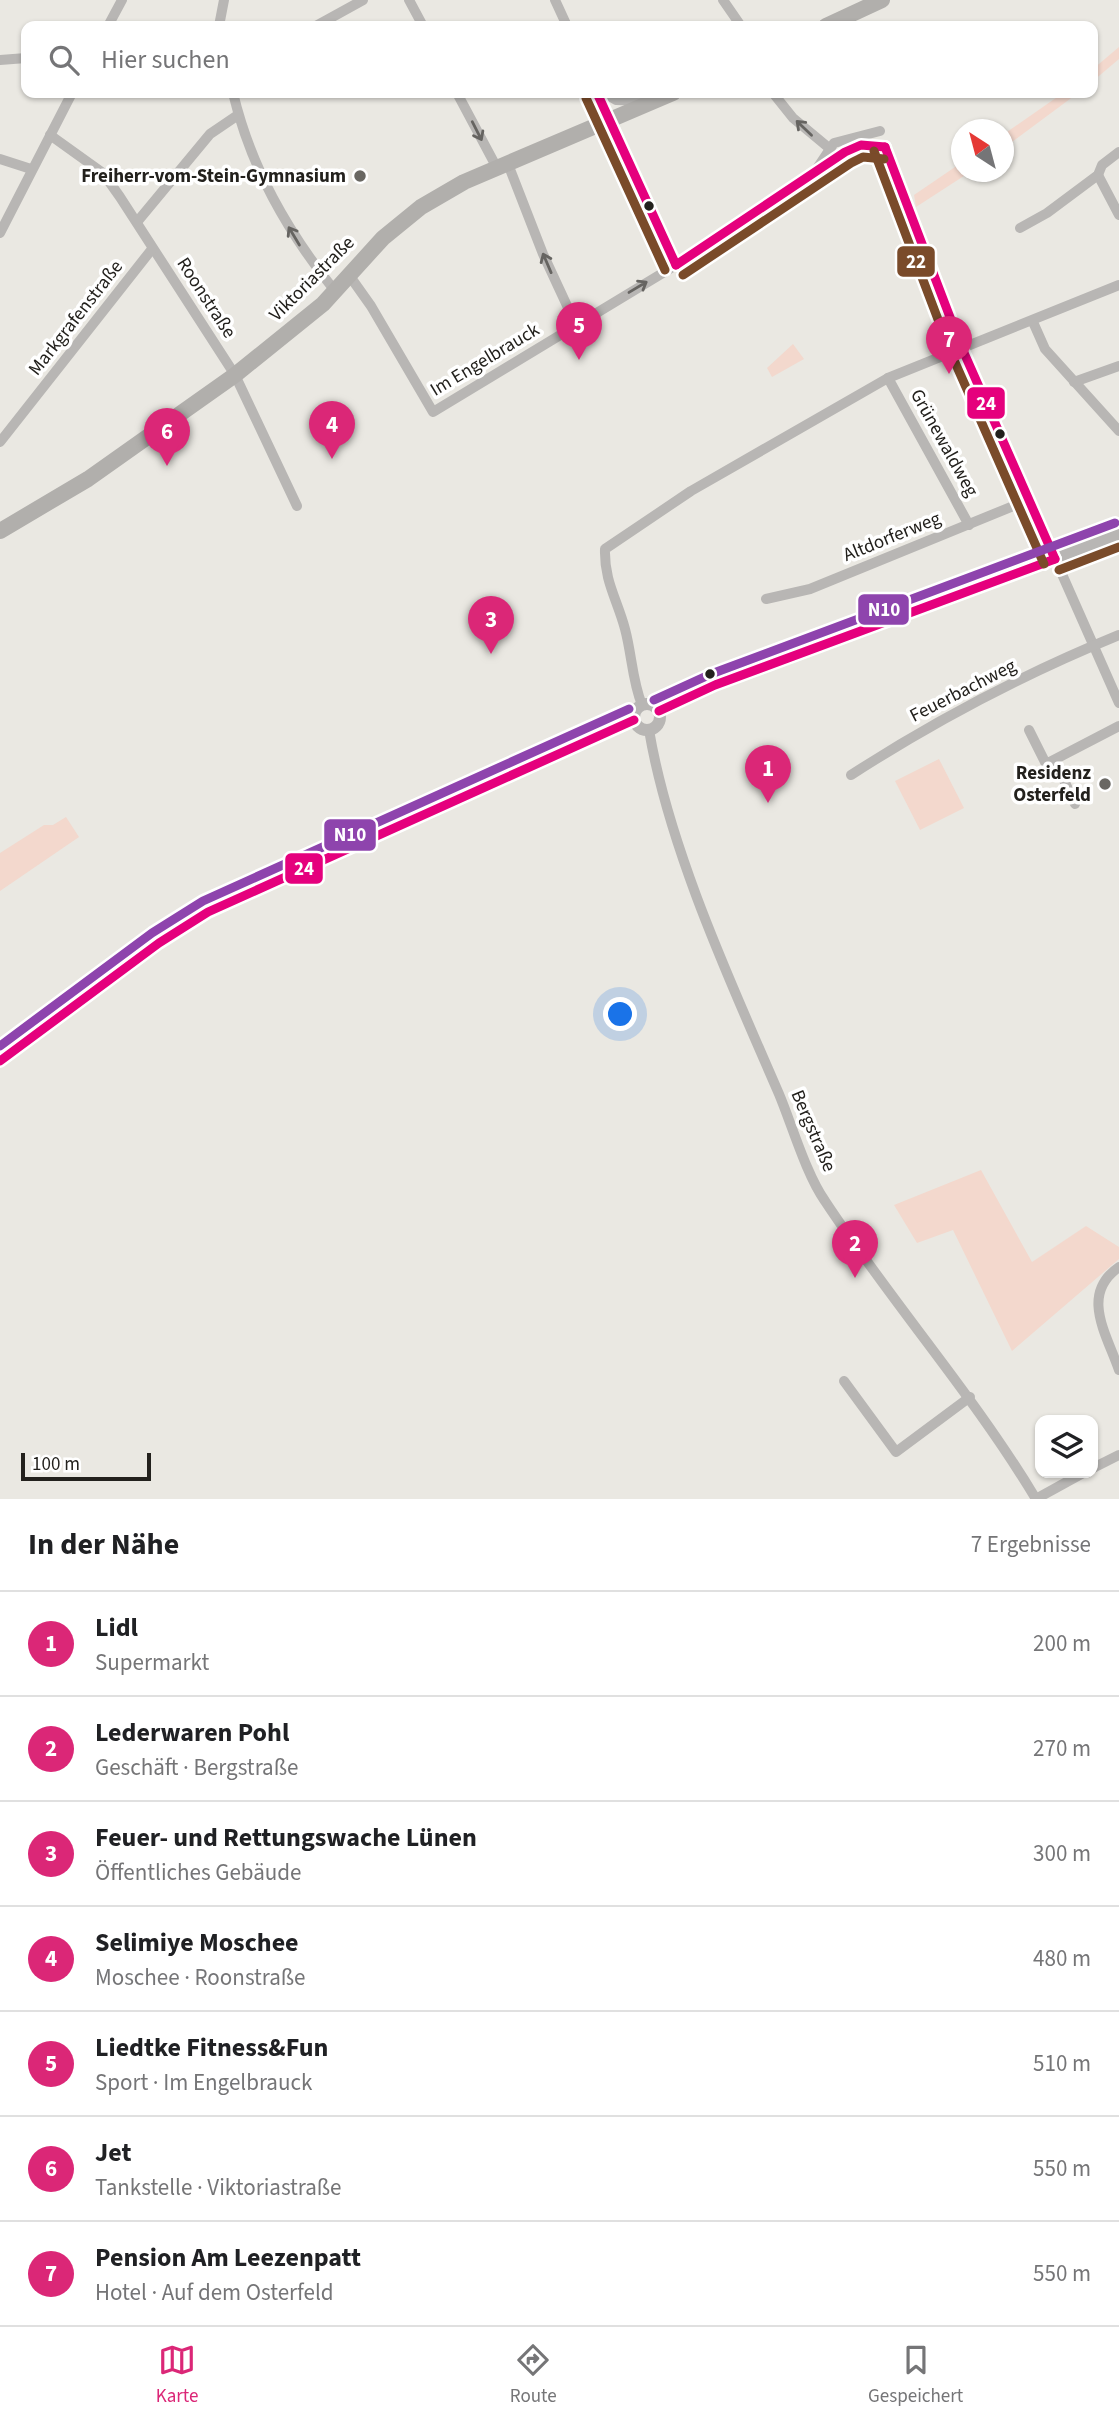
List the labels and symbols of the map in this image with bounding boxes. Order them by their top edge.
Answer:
north arrow [951,119,1014,182]
one-way arrow [470,120,484,140]
one-way arrow [795,120,812,137]
place label: Freiherr-vom-Stein-Gymnasium [81,163,346,190]
marker: Freiherr-vom-Stein-Gymnasium [352,168,368,184]
unlabelled marker [642,199,656,213]
one-way arrow [287,227,301,247]
street label: Viktoriastraße [263,230,361,328]
line badge: 22 [896,245,936,278]
text: 22 [906,249,926,276]
street label: Roonstraße [170,252,242,344]
one-way arrow [540,253,553,275]
street label: Markgrafenstraße [22,255,130,381]
one-way arrow [627,280,647,294]
pin: 5 [556,302,602,360]
street label: Im Engelbrauck [425,316,545,403]
pin: 7 [926,316,972,374]
street label: Grünewaldweg [903,384,985,502]
line badge: 24 [966,386,1006,420]
text: 24 [976,391,996,418]
pin: 4 [309,401,355,459]
pin: 6 [144,408,190,466]
unlabelled marker [993,427,1007,441]
street label: Altdorferweg [839,505,945,569]
line badge: N10 [857,593,910,626]
pin: 3 [468,596,514,654]
text: N10 [868,597,900,624]
street label: Feuerbachweg [905,652,1021,729]
unlabelled marker [703,667,717,681]
pin: 1 [745,745,791,803]
place label: Residenz Osterfeld [1013,760,1091,809]
marker: Residenz Osterfeld [1097,776,1113,792]
line badge: N10 [323,818,377,852]
text: N10 [334,822,366,849]
line badge: 24 [284,852,324,885]
text: 24 [294,856,314,883]
your location [603,997,637,1031]
street label: Bergstraße [784,1086,842,1176]
pin: 2 [832,1220,878,1278]
scale bar [21,1450,150,1482]

